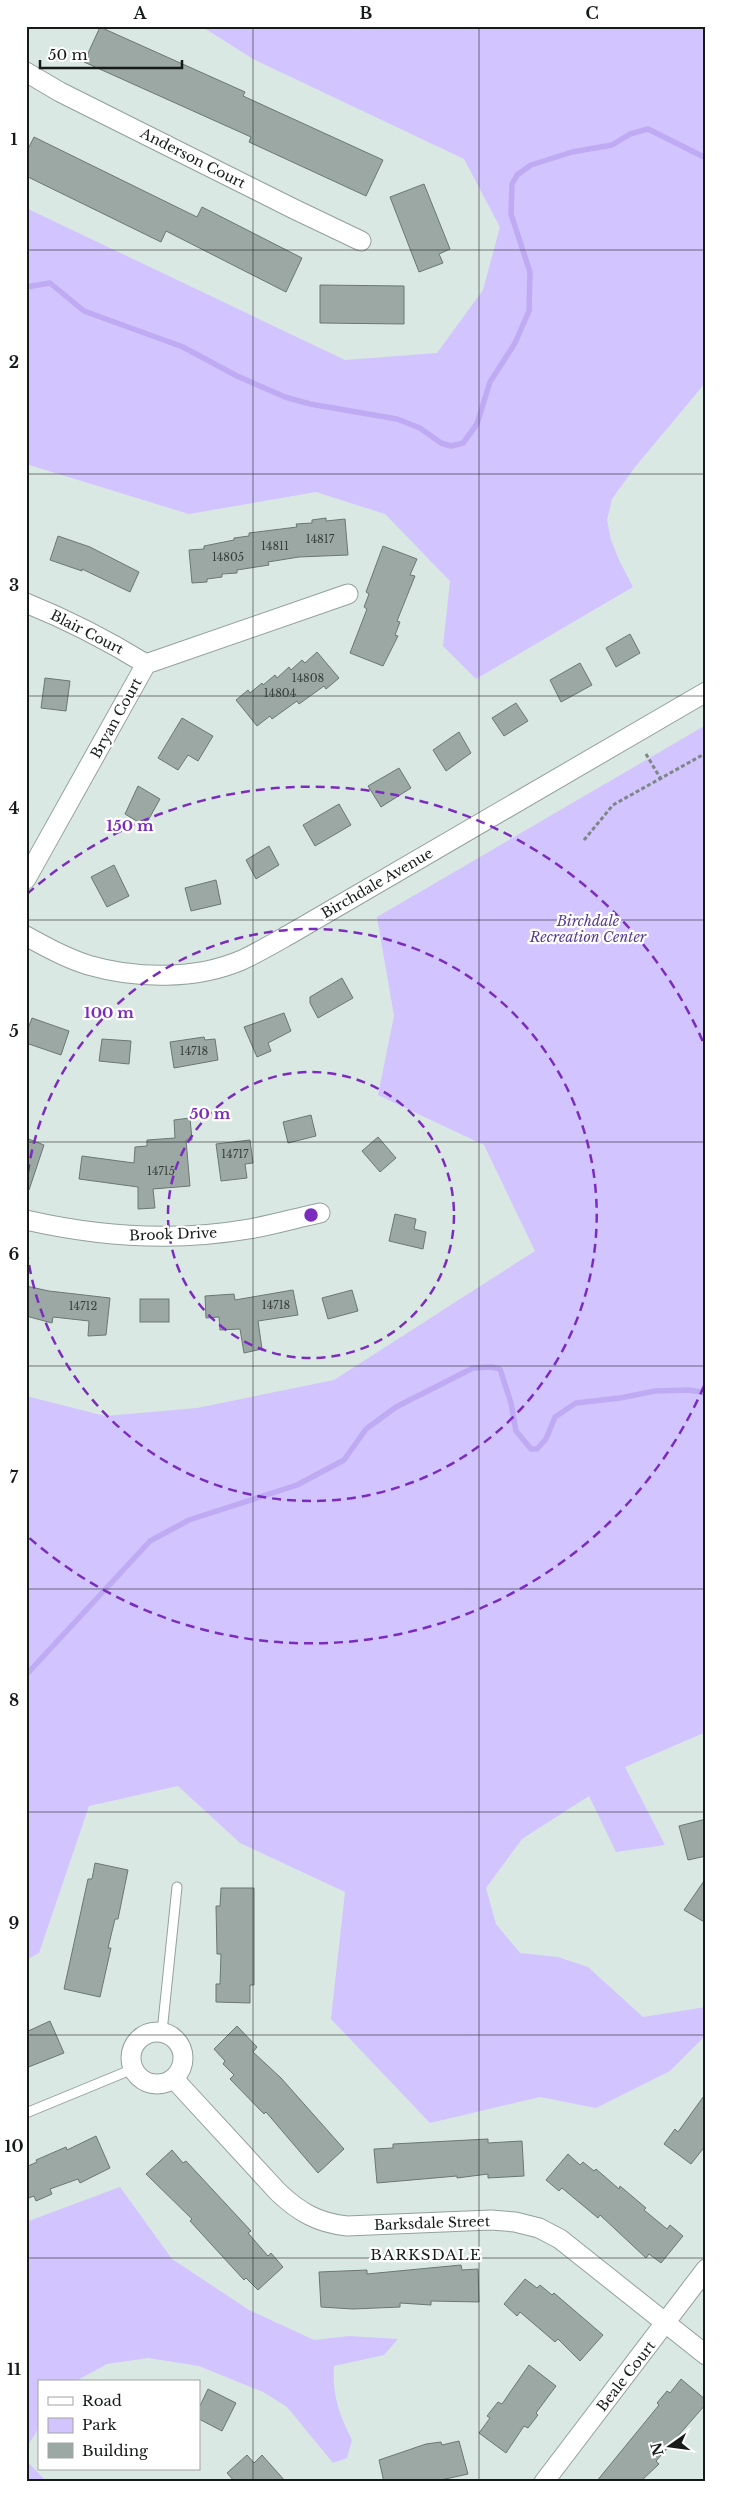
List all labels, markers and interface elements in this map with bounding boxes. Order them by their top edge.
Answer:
text: A [133,3,148,23]
text: B [360,3,373,23]
text: C [585,3,599,23]
scale bar [40,38,182,70]
text: 50 m [48,45,88,64]
street label: Anderson Court [137,123,249,193]
text: 1 [11,129,18,149]
text: 2 [9,352,19,372]
house number: 14817 [306,532,335,546]
house number: 14811 [261,539,289,553]
house number: 14805 [212,550,244,564]
text: 3 [9,575,19,595]
street label: Blair Court [47,606,127,658]
house number: 14808 [292,671,324,685]
street label: Bryan Court [86,674,146,761]
house number: 14804 [264,686,296,700]
text: 4 [9,798,19,818]
text: 150 m [106,816,154,835]
street label: Birchdale Avenue [318,844,436,922]
park label: Birchdale Recreation Center [529,912,647,946]
text: 100 m [84,1003,134,1022]
text: 5 [9,1021,19,1041]
house number: 14718 [180,1044,208,1058]
text: 50 m [190,1104,231,1123]
house number: 14717 [221,1147,249,1161]
house number: 14715 [147,1164,175,1178]
centre of rings [302,1206,320,1224]
street label: Brook Drive [129,1223,217,1245]
text: 6 [9,1244,20,1264]
house number: 14718 [262,1298,290,1312]
house number: 14712 [69,1299,97,1313]
text: 7 [10,1467,19,1487]
text: 8 [9,1690,19,1710]
text: 9 [9,1913,20,1933]
text: 10 [4,2136,24,2156]
street label: Barksdale Street [374,2212,491,2234]
district label: BARKSDALE [370,2245,482,2264]
street label: Beale Court [593,2336,660,2415]
text: 11 [7,2359,21,2379]
legend [38,2380,200,2470]
text: Road [82,2391,122,2410]
text: Park [82,2415,118,2434]
north arrow [644,2420,694,2470]
text: Building [82,2441,149,2460]
text: N [647,2441,668,2458]

